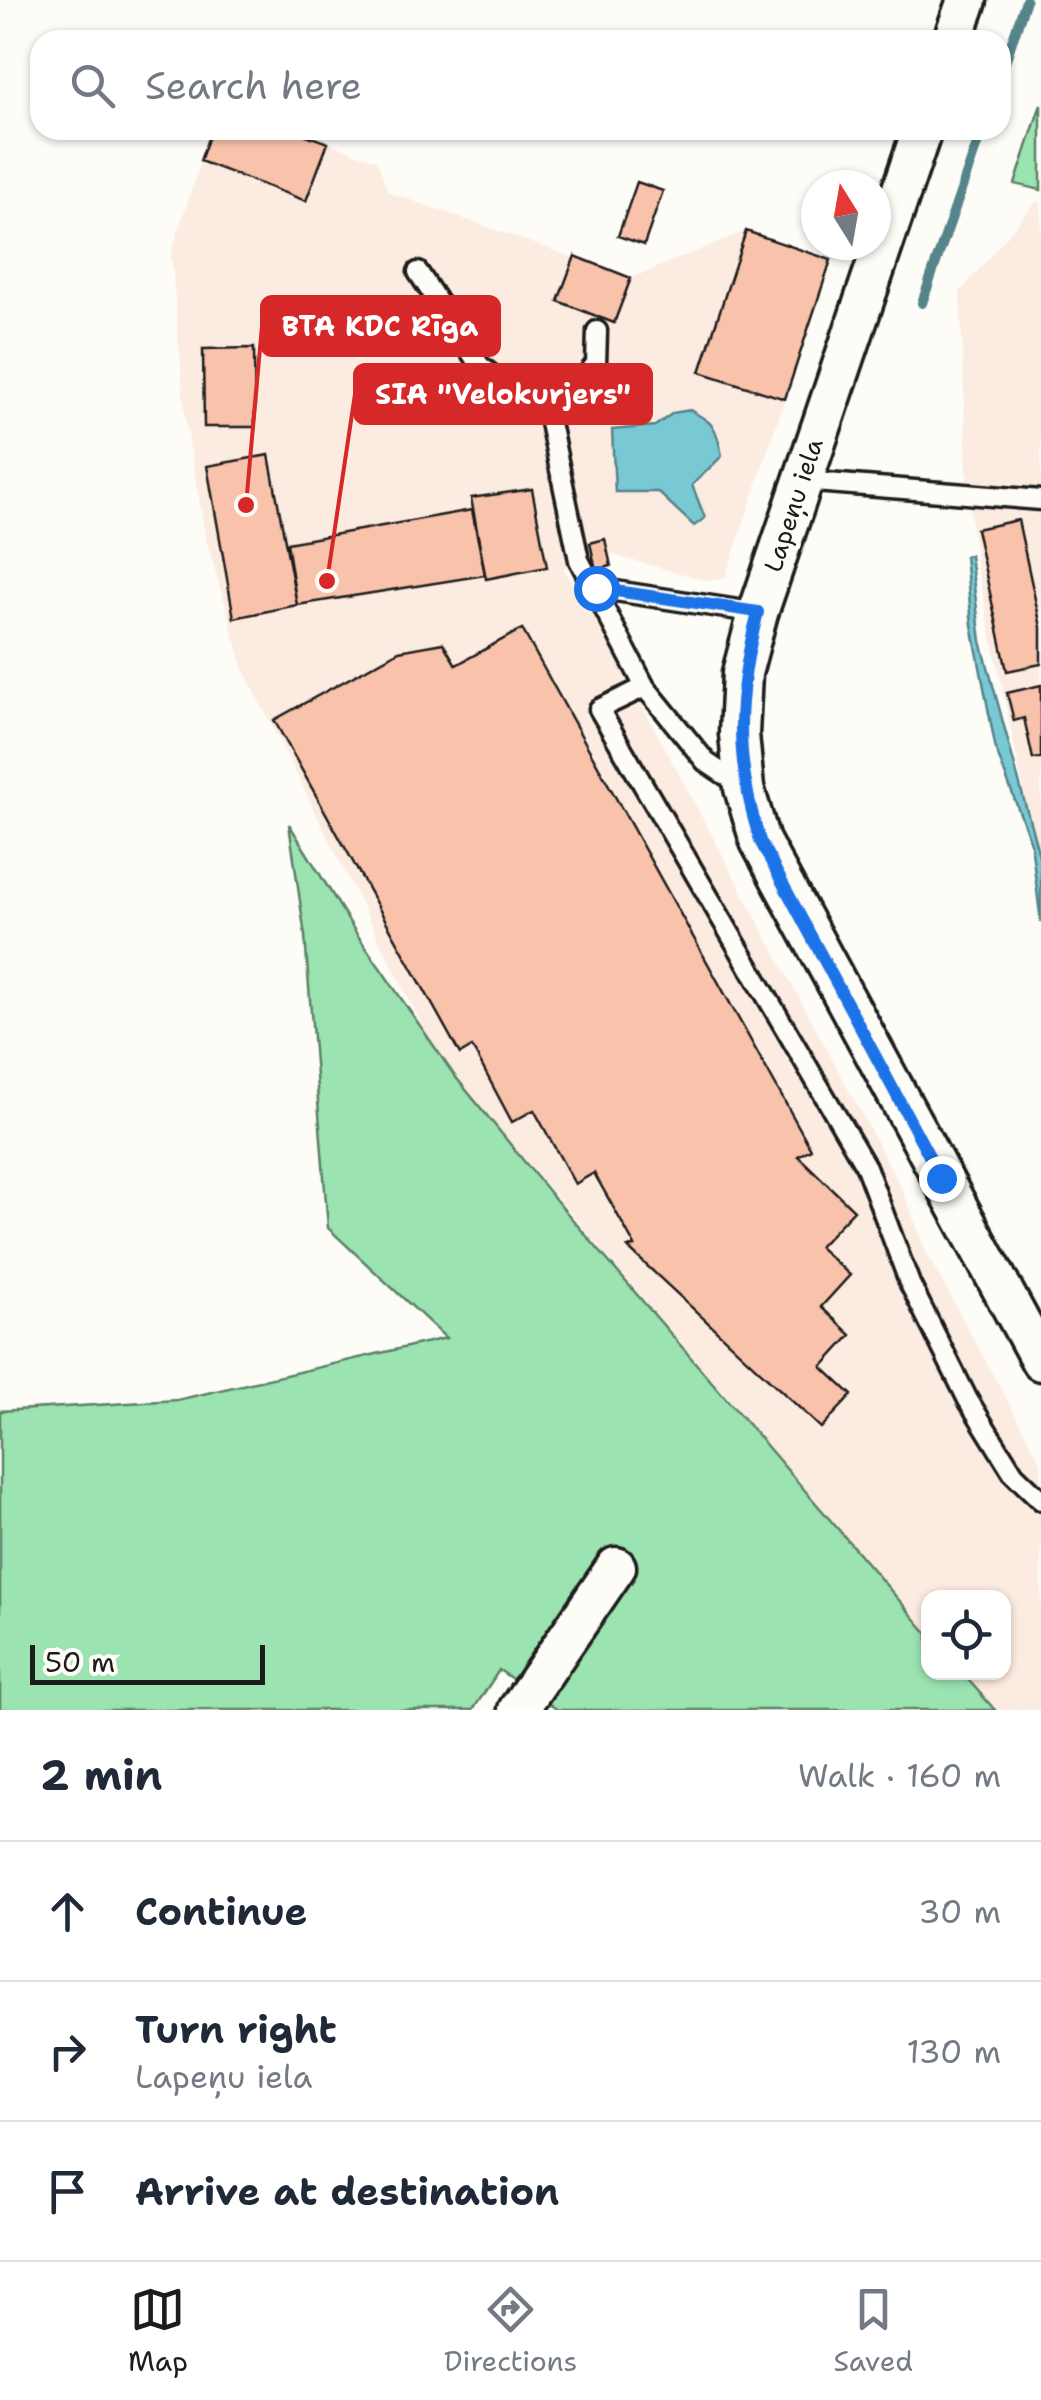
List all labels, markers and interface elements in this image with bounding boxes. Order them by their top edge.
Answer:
search box [30,30,1011,140]
icon: search [65,58,120,113]
text: Search here [145,60,362,111]
north arrow [801,170,891,260]
callout: BTA KDC Rīga [262,297,499,355]
text: BTA KDC Rīga [282,307,478,345]
callout: SIA "Velokurjers" [355,365,651,423]
text: SIA "Velokurjers" [375,375,631,413]
street label: Lapeņu iela [755,433,832,576]
route start [574,566,620,612]
route end [919,1156,965,1202]
map controls [921,1590,1011,1680]
button: locate [921,1590,1011,1680]
scale bar [30,1640,265,1684]
text: 50 m [45,1643,115,1681]
text: 2 min [40,1747,162,1803]
text: Walk · 160 m [798,1754,1001,1797]
icon: ahead [40,1884,95,1939]
text: Continue [135,1886,307,1937]
text: 30 m [918,1890,1001,1933]
text: Turn right [135,2004,337,2055]
icon: right [40,2024,95,2079]
text: 130 m [906,2030,1001,2073]
text: Lapeņu iela [135,2055,312,2098]
icon: arrive [40,2164,95,2219]
text: Arrive at destination [135,2166,559,2217]
tab: Map [128,2282,188,2380]
tab: Directions [444,2282,577,2380]
tab: Saved [833,2282,913,2380]

